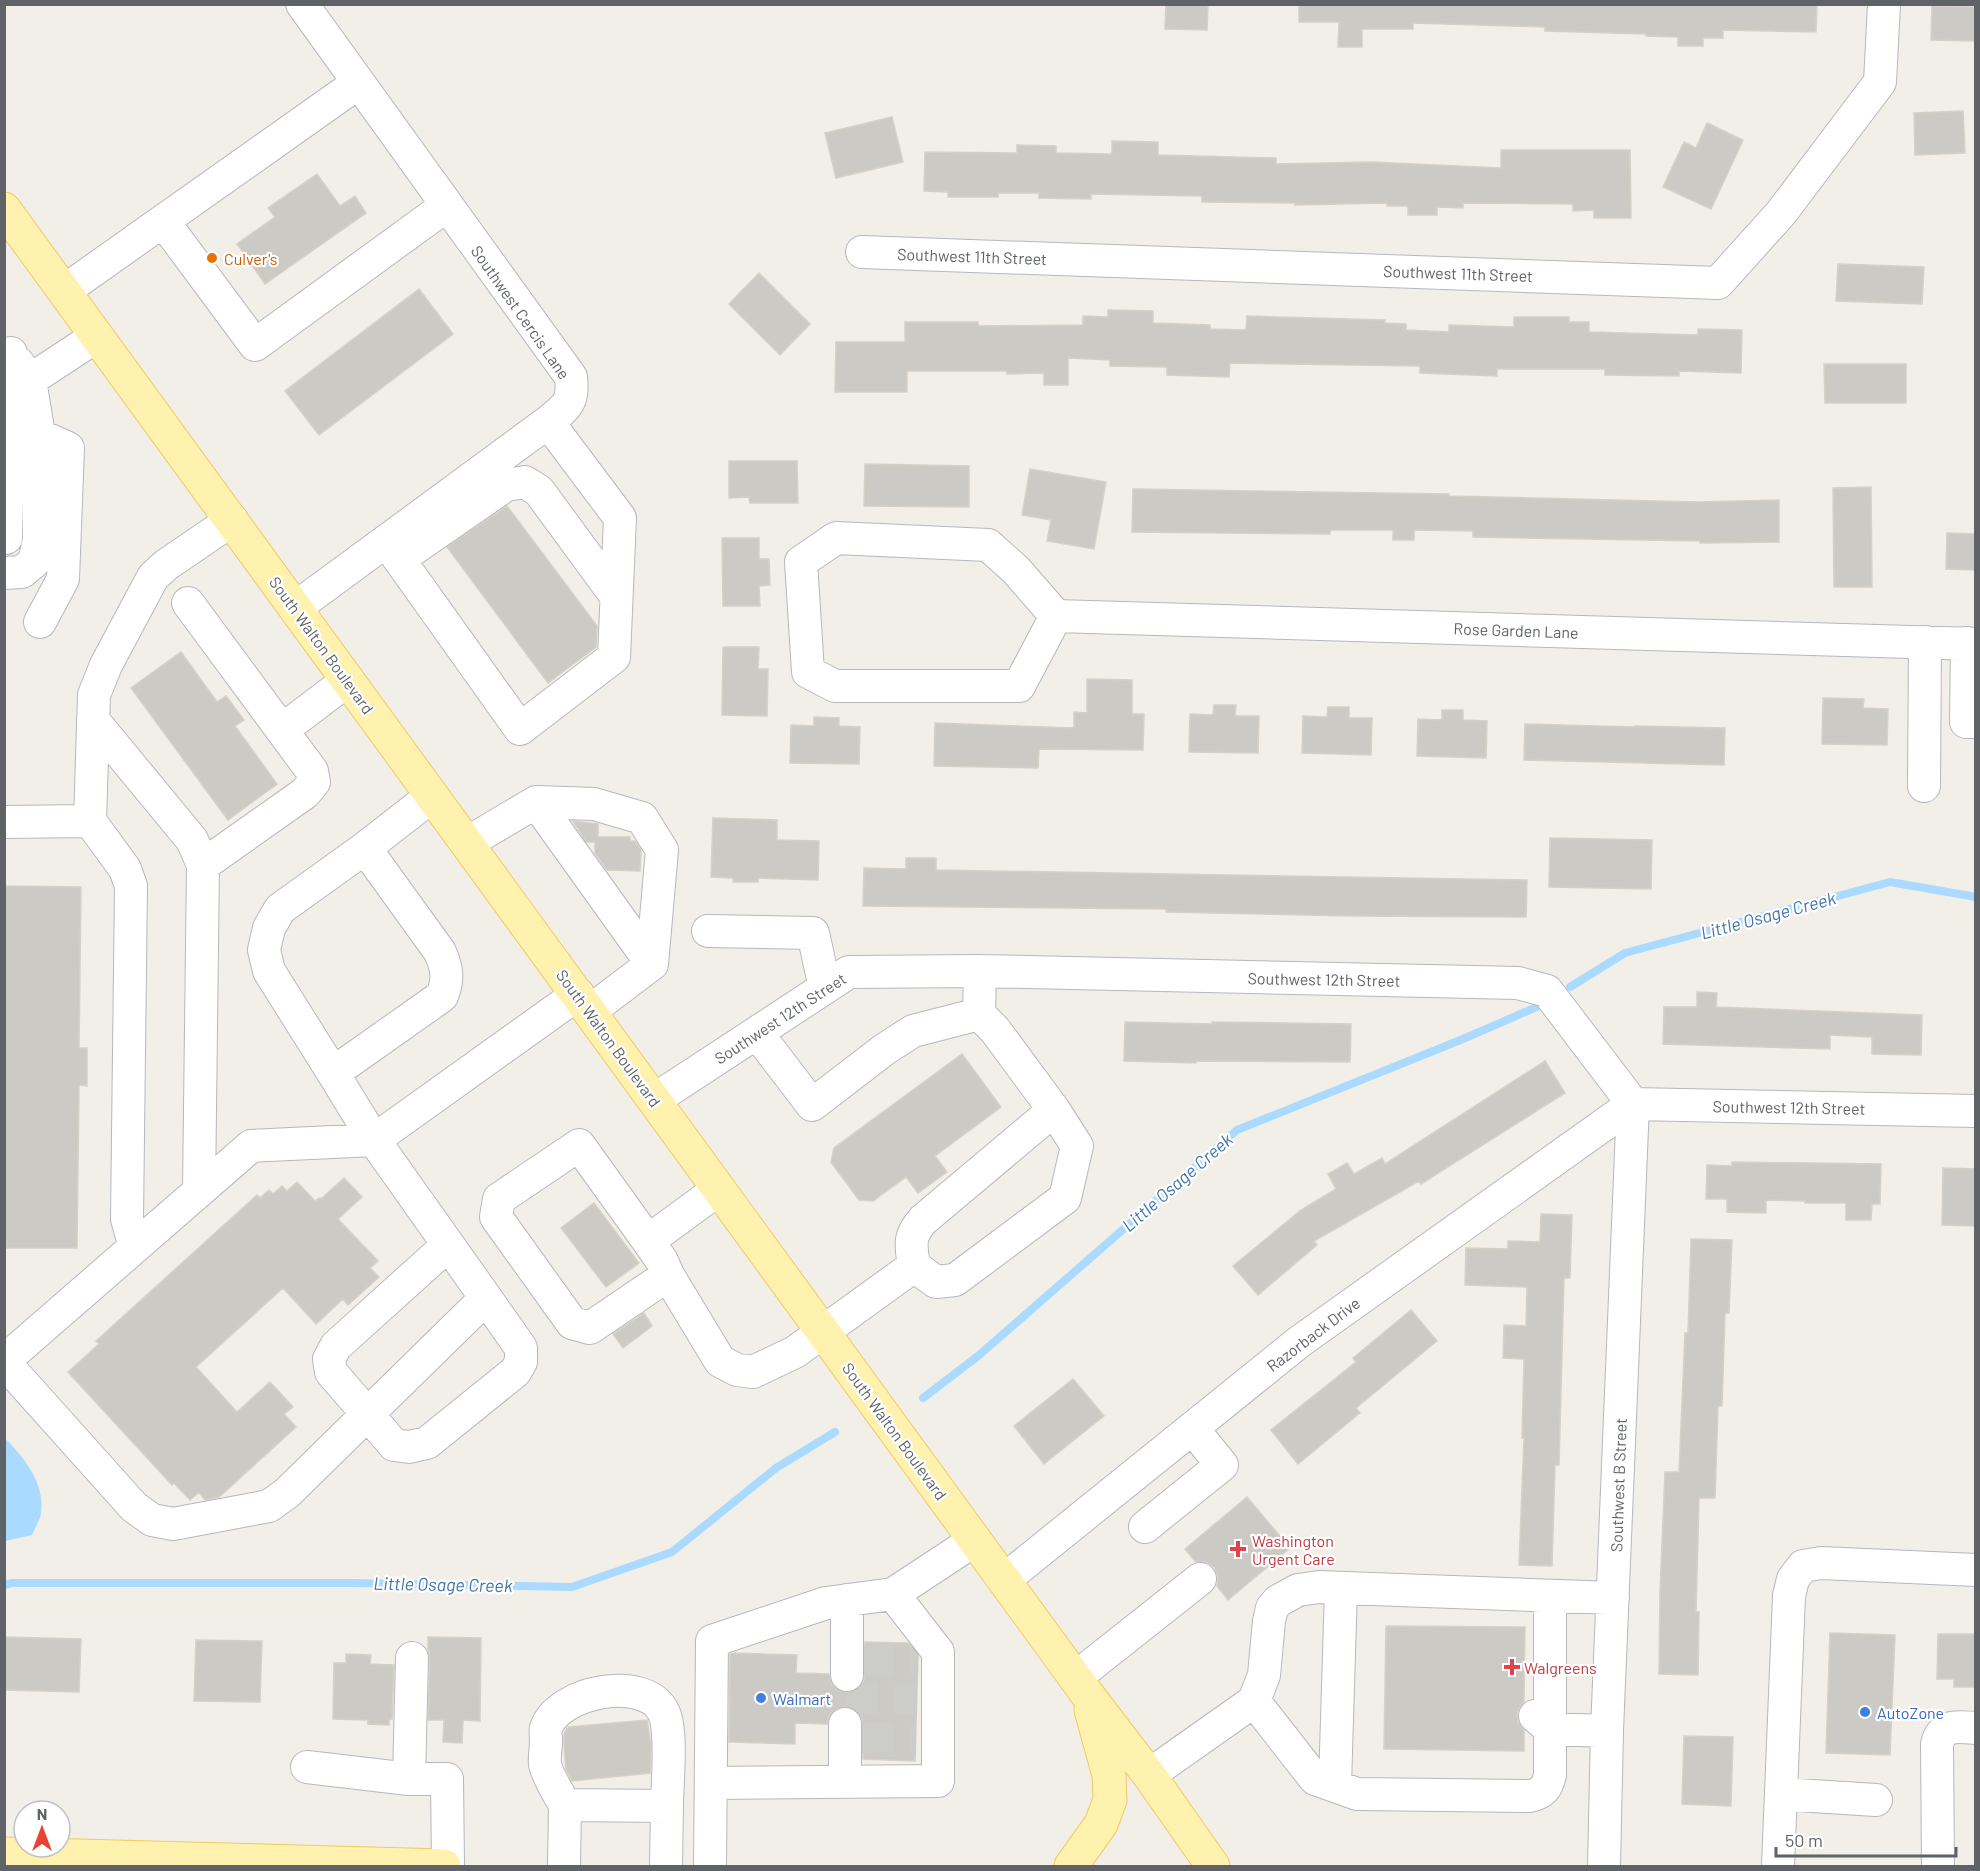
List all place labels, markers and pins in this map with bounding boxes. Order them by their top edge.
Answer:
place label: Culver's [224,249,278,268]
marker: Culver's [205,251,219,265]
place label: Washington Urgent Care [1252,1531,1335,1568]
marker: Washington Urgent Care [1229,1540,1247,1558]
place label: Walgreens [1524,1658,1597,1677]
marker: Walgreens [1505,1660,1519,1674]
place label: Walmart [773,1689,831,1708]
marker: Walmart [754,1691,768,1705]
place label: AutoZone [1877,1703,1944,1722]
marker: AutoZone [1858,1705,1872,1719]

